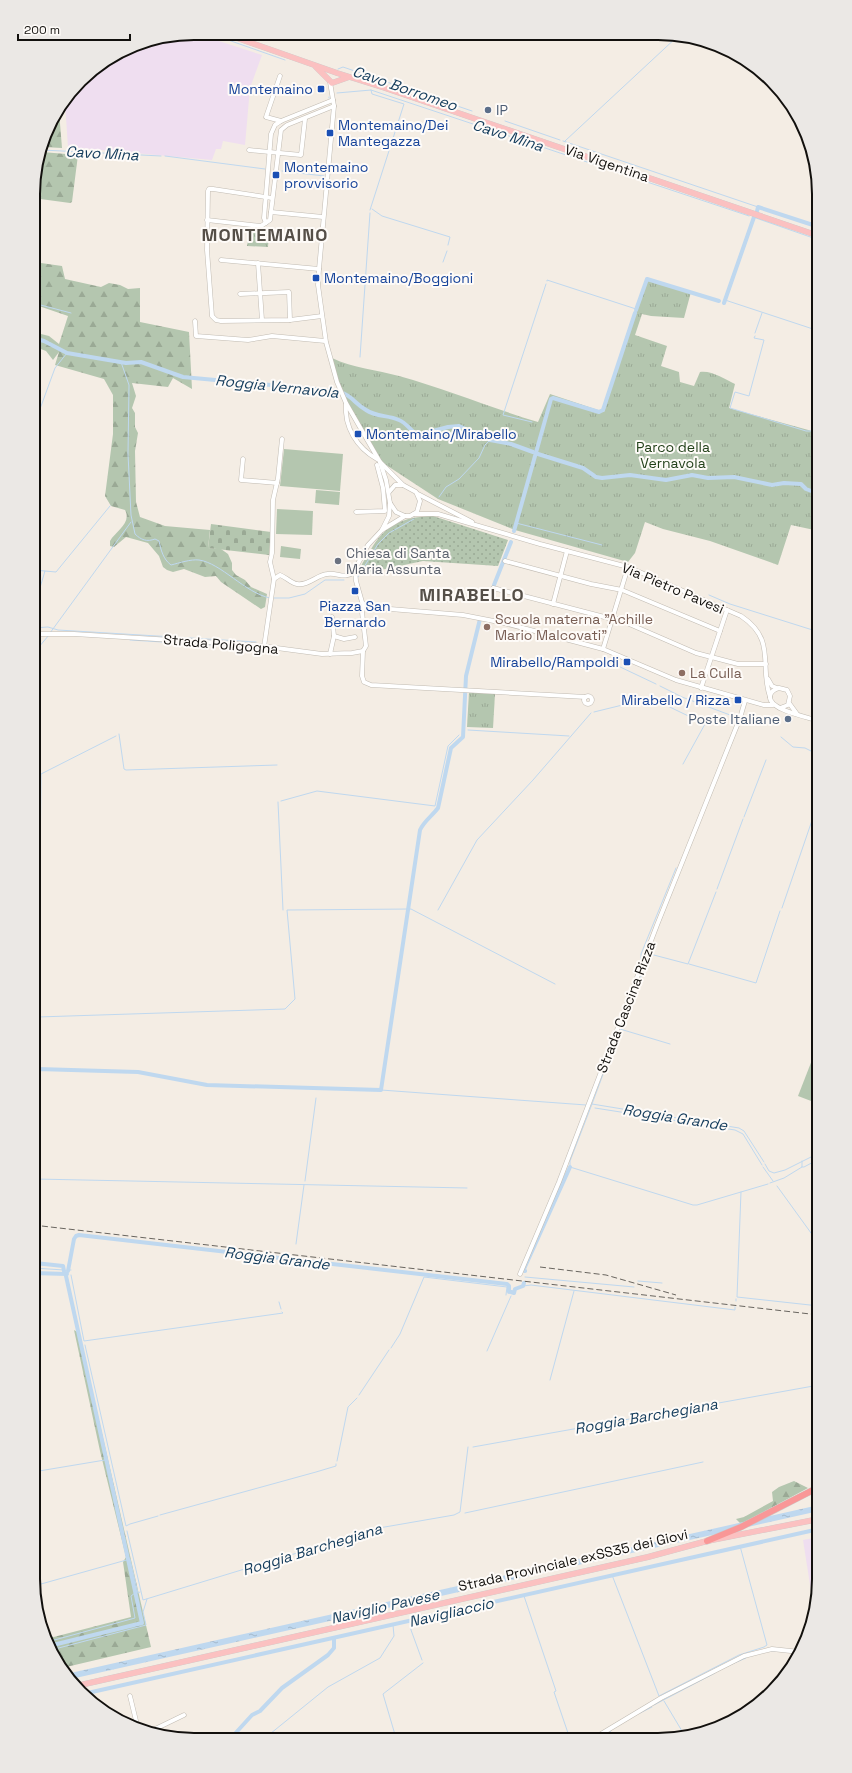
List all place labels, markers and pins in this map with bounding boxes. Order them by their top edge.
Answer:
place label: Montemaino [229,80,313,98]
marker: Montemaino [316,84,326,94]
place label: IP [496,101,508,119]
marker: IP [483,105,493,115]
place label: Montemaino/Dei Mantegazza [338,116,448,150]
marker: Montemaino/Dei Mantegazza [325,128,335,138]
place label: Montemaino provvisorio [284,158,368,192]
marker: Montemaino provvisorio [271,170,281,180]
place label: Montemaino/Boggioni [324,269,473,287]
marker: Montemaino/Boggioni [311,273,321,283]
place label: Montemaino/Mirabello [366,425,517,443]
marker: Montemaino/Mirabello [353,429,363,439]
place label: Chiesa di Santa Maria Assunta [346,544,450,578]
marker: Chiesa di Santa Maria Assunta [333,556,343,566]
marker: Piazza San Bernardo [350,586,360,596]
place label: Piazza San Bernardo [319,597,391,631]
place label: Scuola materna "Achille Mario Malcovati" [495,610,653,644]
marker: Scuola materna "Achille Mario Malcovati" [482,622,492,632]
place label: Mirabello/Rampoldi [490,653,619,671]
marker: Mirabello/Rampoldi [622,657,632,667]
place label: La Culla [690,664,742,682]
marker: La Culla [677,668,687,678]
place label: Mirabello / Rizza [621,691,730,709]
marker: Mirabello / Rizza [733,695,743,705]
place label: Poste Italiane [688,710,780,728]
marker: Poste Italiane [783,714,793,724]

